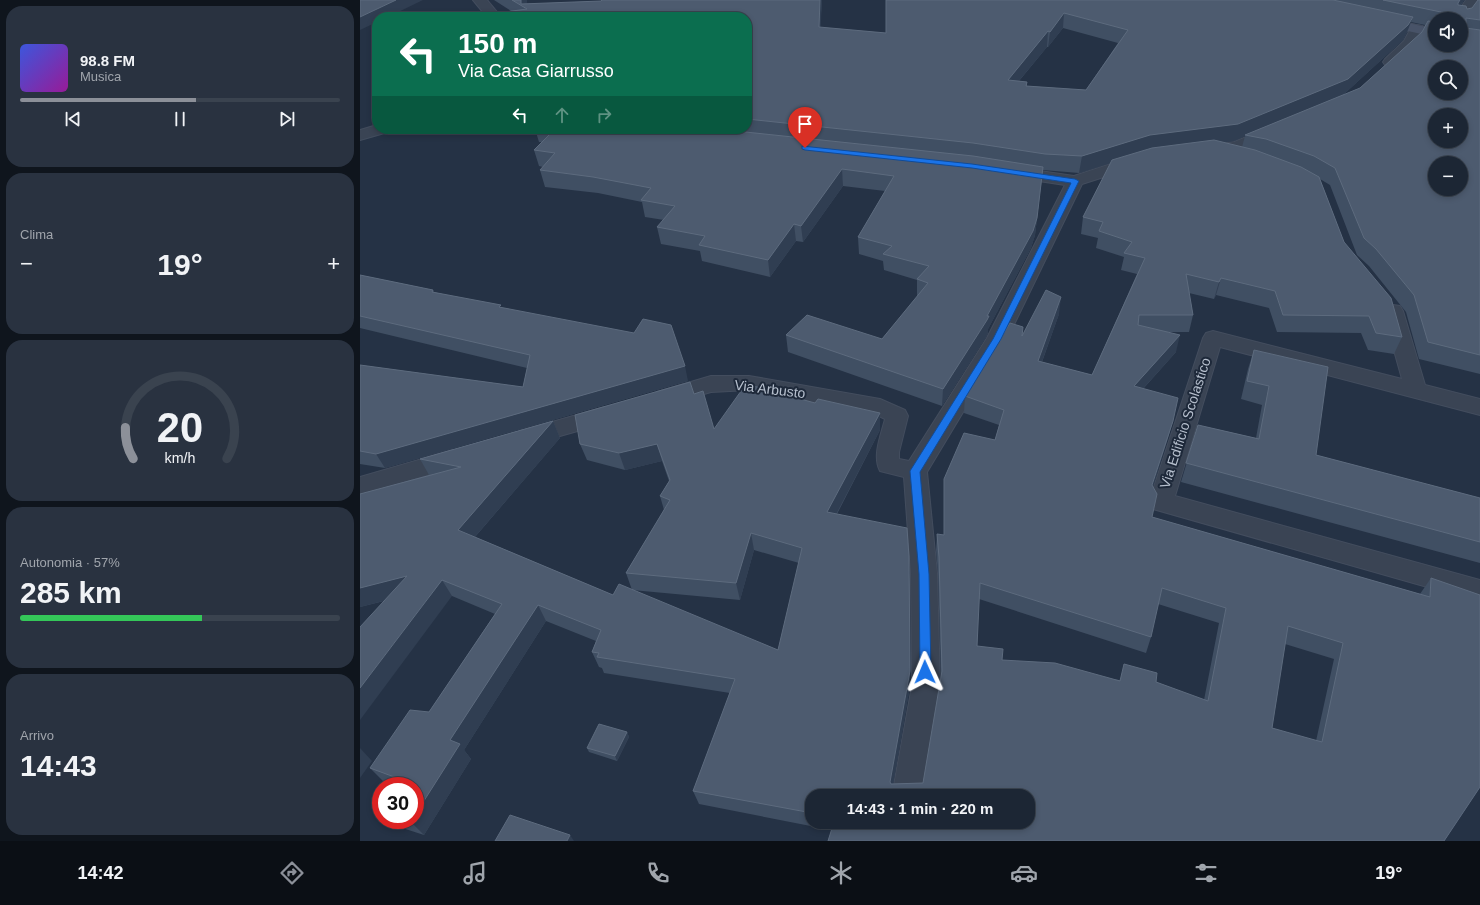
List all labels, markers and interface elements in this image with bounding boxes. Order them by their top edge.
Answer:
map controls [1428,12,1468,196]
button: sound [1428,12,1468,52]
icon: left [392,28,444,80]
text: 150 m [458,28,537,59]
text: 98.8 FM [80,52,135,69]
button: search [1428,60,1468,100]
text: Via Casa Giarrusso [458,61,614,81]
text: Musica [80,69,121,84]
icon: left [509,104,531,126]
icon: ahead [551,104,573,126]
icon: right [593,104,615,126]
pin [788,107,822,148]
icon: previous [62,108,84,130]
icon: pause [169,108,191,130]
icon: next [276,108,298,130]
button: + [1428,108,1468,148]
icon: arrive [794,113,816,135]
button: − [1428,156,1468,196]
text: Clima [20,227,53,242]
text: 19° [157,248,203,281]
text: − [20,251,33,276]
text: + [327,251,340,276]
street label: Via Edificio Scolastico [1156,355,1214,490]
street label: Via Arbusto [734,377,807,401]
text: 20 [157,403,203,450]
text: km/h [165,449,196,465]
text: Autonomia · 57% [20,555,120,570]
text: 285 km [20,576,122,609]
position arrow [904,651,946,693]
text: Arrivo [20,728,54,743]
text: 14:43 [20,749,97,782]
speed limit sign: 30 [372,777,424,829]
text: 14:43 · 1 min · 220 m [847,800,993,817]
icon: directions [278,859,306,887]
icon: music [461,859,489,887]
icon: phone [644,859,672,887]
icon: climate [827,859,855,887]
icon: car [1010,859,1038,887]
icon: filters [1192,859,1220,887]
text: 14:42 [77,863,123,883]
text: 19° [1375,863,1402,883]

